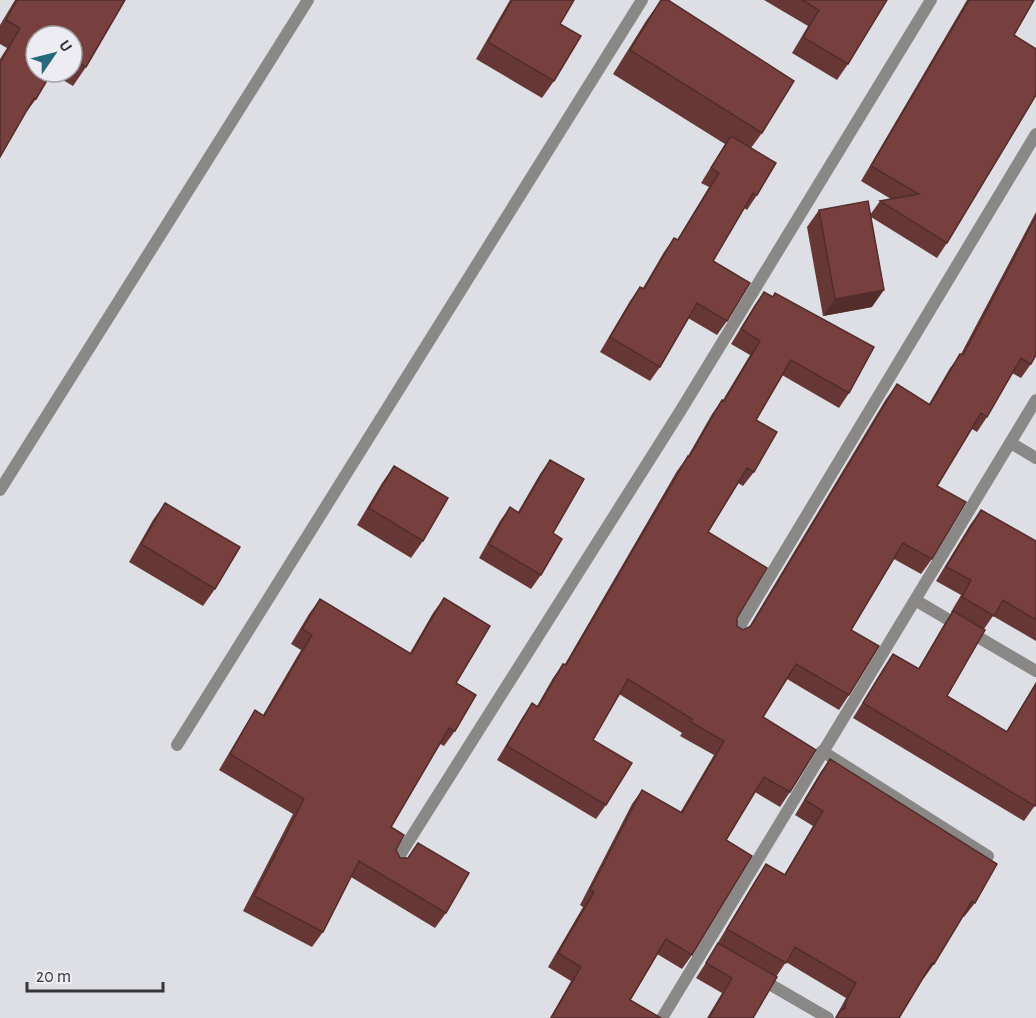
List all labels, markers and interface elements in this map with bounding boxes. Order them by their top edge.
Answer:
north arrow [24,24,84,84]
text: U [56,37,75,55]
scale bar [27,955,164,993]
text: 20 m [36,968,71,986]

